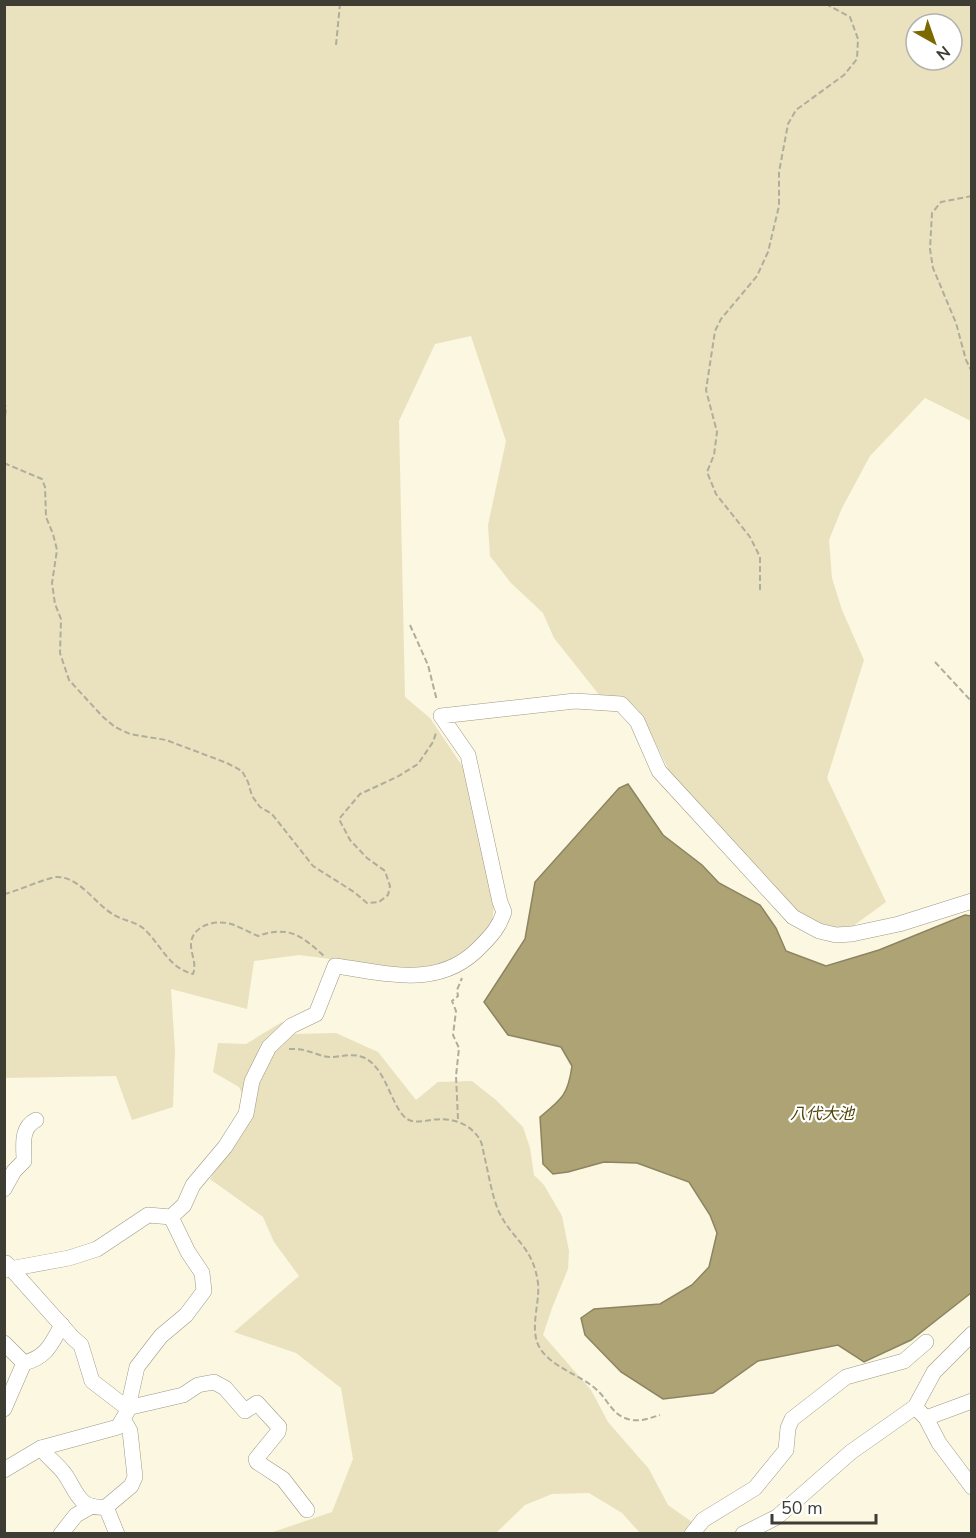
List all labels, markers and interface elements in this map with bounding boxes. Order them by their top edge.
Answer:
north arrow [904,12,964,72]
text: N [931,40,955,65]
water label: 八代大池 [790,1103,856,1125]
scale bar [772,1487,876,1525]
text: 50 m [781,1496,823,1520]

